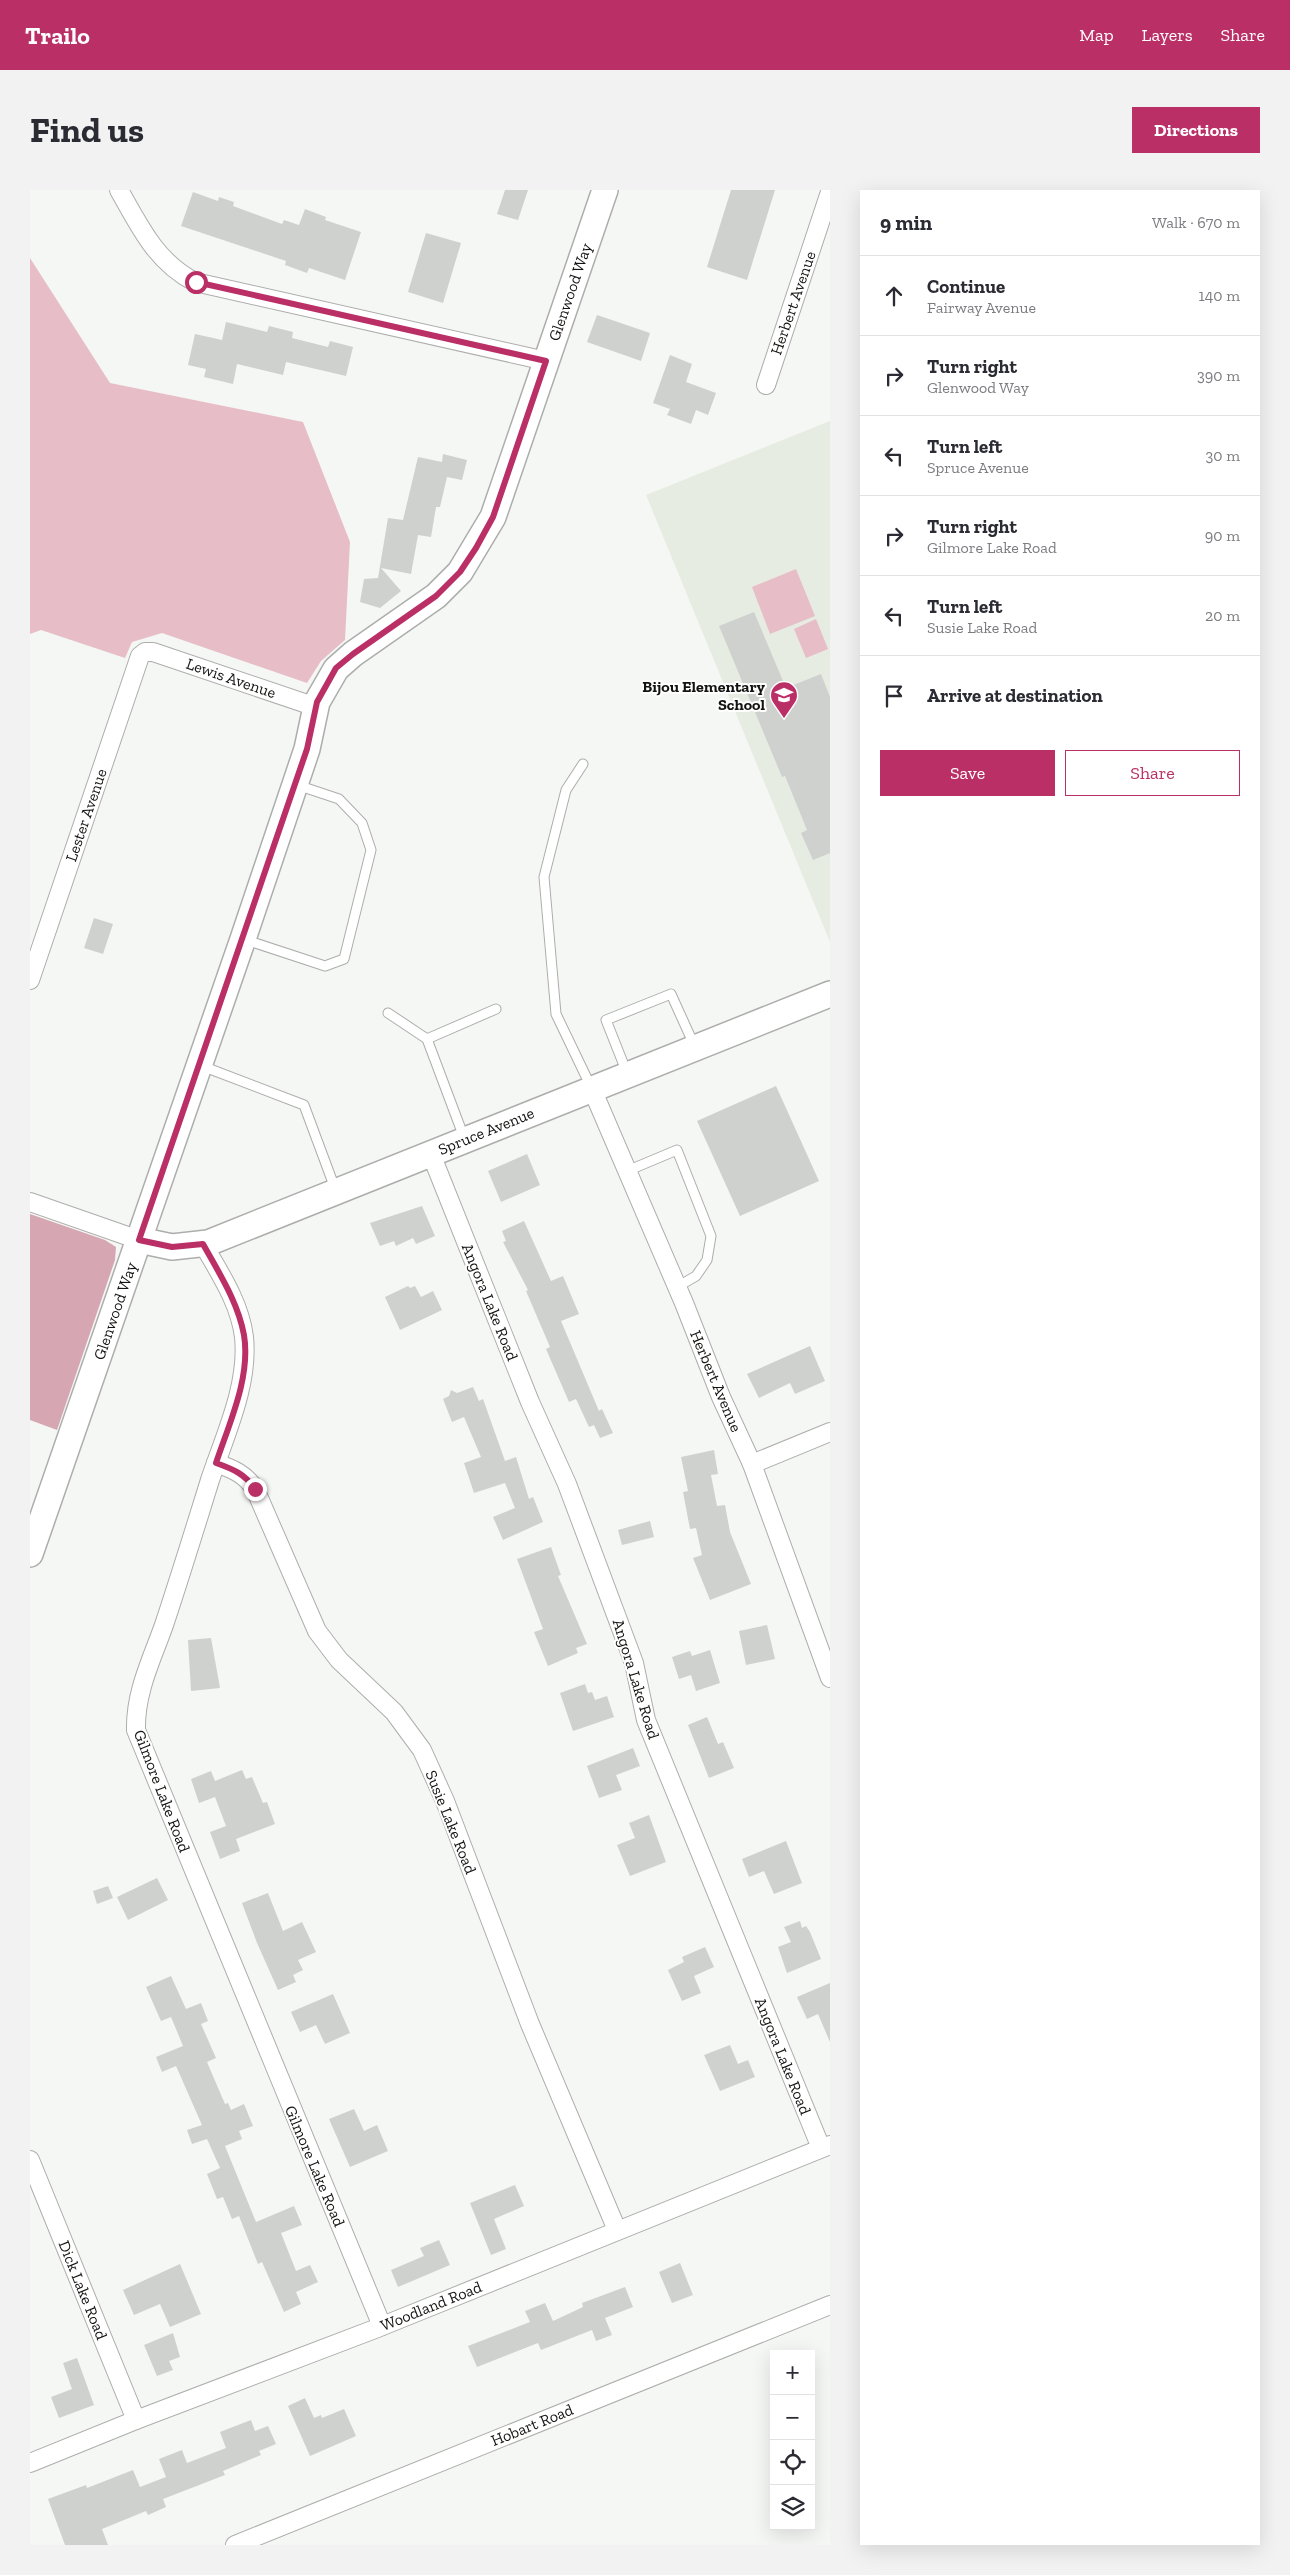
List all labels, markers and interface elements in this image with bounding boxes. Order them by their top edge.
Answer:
text: Trailo [25,21,90,50]
text: Map [1079,24,1114,46]
text: Layers [1142,24,1193,46]
text: Share [1221,24,1265,46]
button: Directions [1132,107,1260,153]
text: Find us [30,109,144,151]
text: 9 min [880,210,932,235]
text: Walk · 670 m [1152,213,1240,232]
street label: Glenwood Way [544,240,596,343]
street label: Herbert Avenue [766,249,820,357]
route start [185,271,208,294]
text: Continue [927,275,1005,298]
icon: ahead [880,282,908,310]
text: 140 m [1199,286,1240,305]
text: Fairway Avenue [927,298,1036,317]
text: Turn right [927,355,1017,378]
icon: right [880,362,908,390]
text: 390 m [1197,366,1240,385]
text: Glenwood Way [927,378,1029,397]
text: Turn left [927,435,1002,458]
icon: left [880,442,908,470]
text: 30 m [1206,446,1240,465]
text: Spruce Avenue [927,458,1029,477]
text: Turn right [927,515,1017,538]
icon: right [880,522,908,550]
text: 90 m [1205,526,1240,545]
text: Gilmore Lake Road [927,538,1057,557]
text: Turn left [927,595,1002,618]
icon: left [880,602,908,630]
text: 20 m [1205,606,1240,625]
text: Susie Lake Road [927,618,1037,637]
street label: Lewis Avenue [184,654,278,702]
place label: Bijou Elementary School [642,677,766,714]
school or university icon: Bijou Elementary School [769,680,799,719]
icon: arrive [880,682,908,710]
text: Arrive at destination [927,684,1103,707]
button: Save [880,750,1055,796]
button: Share [1065,750,1240,796]
street label: Lester Avenue [61,766,111,864]
street label: Spruce Avenue [435,1103,537,1159]
street label: Angora Lake Road [458,1241,522,1364]
street label: Glenwood Way [89,1259,141,1362]
street label: Herbert Avenue [686,1327,746,1435]
route end [244,1478,267,1501]
street label: Angora Lake Road [609,1617,663,1742]
street label: Gilmore Lake Road [130,1727,194,1855]
street label: Susie Lake Road [422,1767,481,1877]
street label: Angora Lake Road [751,1995,815,2118]
street label: Gilmore Lake Road [281,2103,349,2230]
street label: Dick Lake Road [54,2238,112,2343]
street label: Woodland Road [378,2277,485,2335]
map controls [770,2350,815,2530]
button: + [770,2350,815,2395]
button: − [770,2395,815,2440]
street label: Hobart Road [488,2400,576,2450]
button: locate [770,2440,815,2485]
button: layers [770,2485,815,2530]

